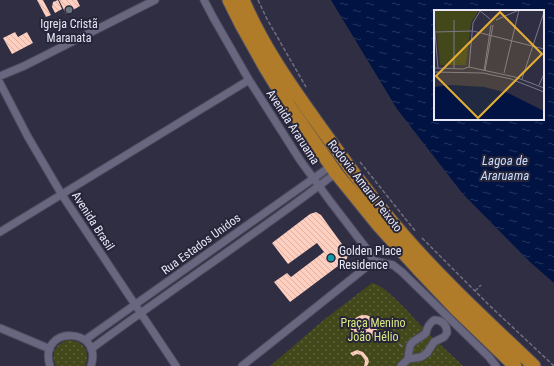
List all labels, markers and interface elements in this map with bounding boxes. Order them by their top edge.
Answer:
marker: Igreja Cristã Maranata [64,5,74,15]
inset map [434,10,544,120]
place label: Igreja Cristã Maranata [40,17,98,45]
street label: Avenida Araruama [264,87,323,167]
street label: Rodovia Amaral Peixoto [325,137,405,235]
water label: Lagoa de Araruama [480,153,529,183]
street label: Avenida Brasil [69,189,117,253]
street label: Rua Estados Unidos [159,211,243,277]
place label: Golden Place Residence [339,244,402,272]
marker: Golden Place Residence [326,253,336,263]
park label: Praça Menino João Hélio [341,316,405,344]

